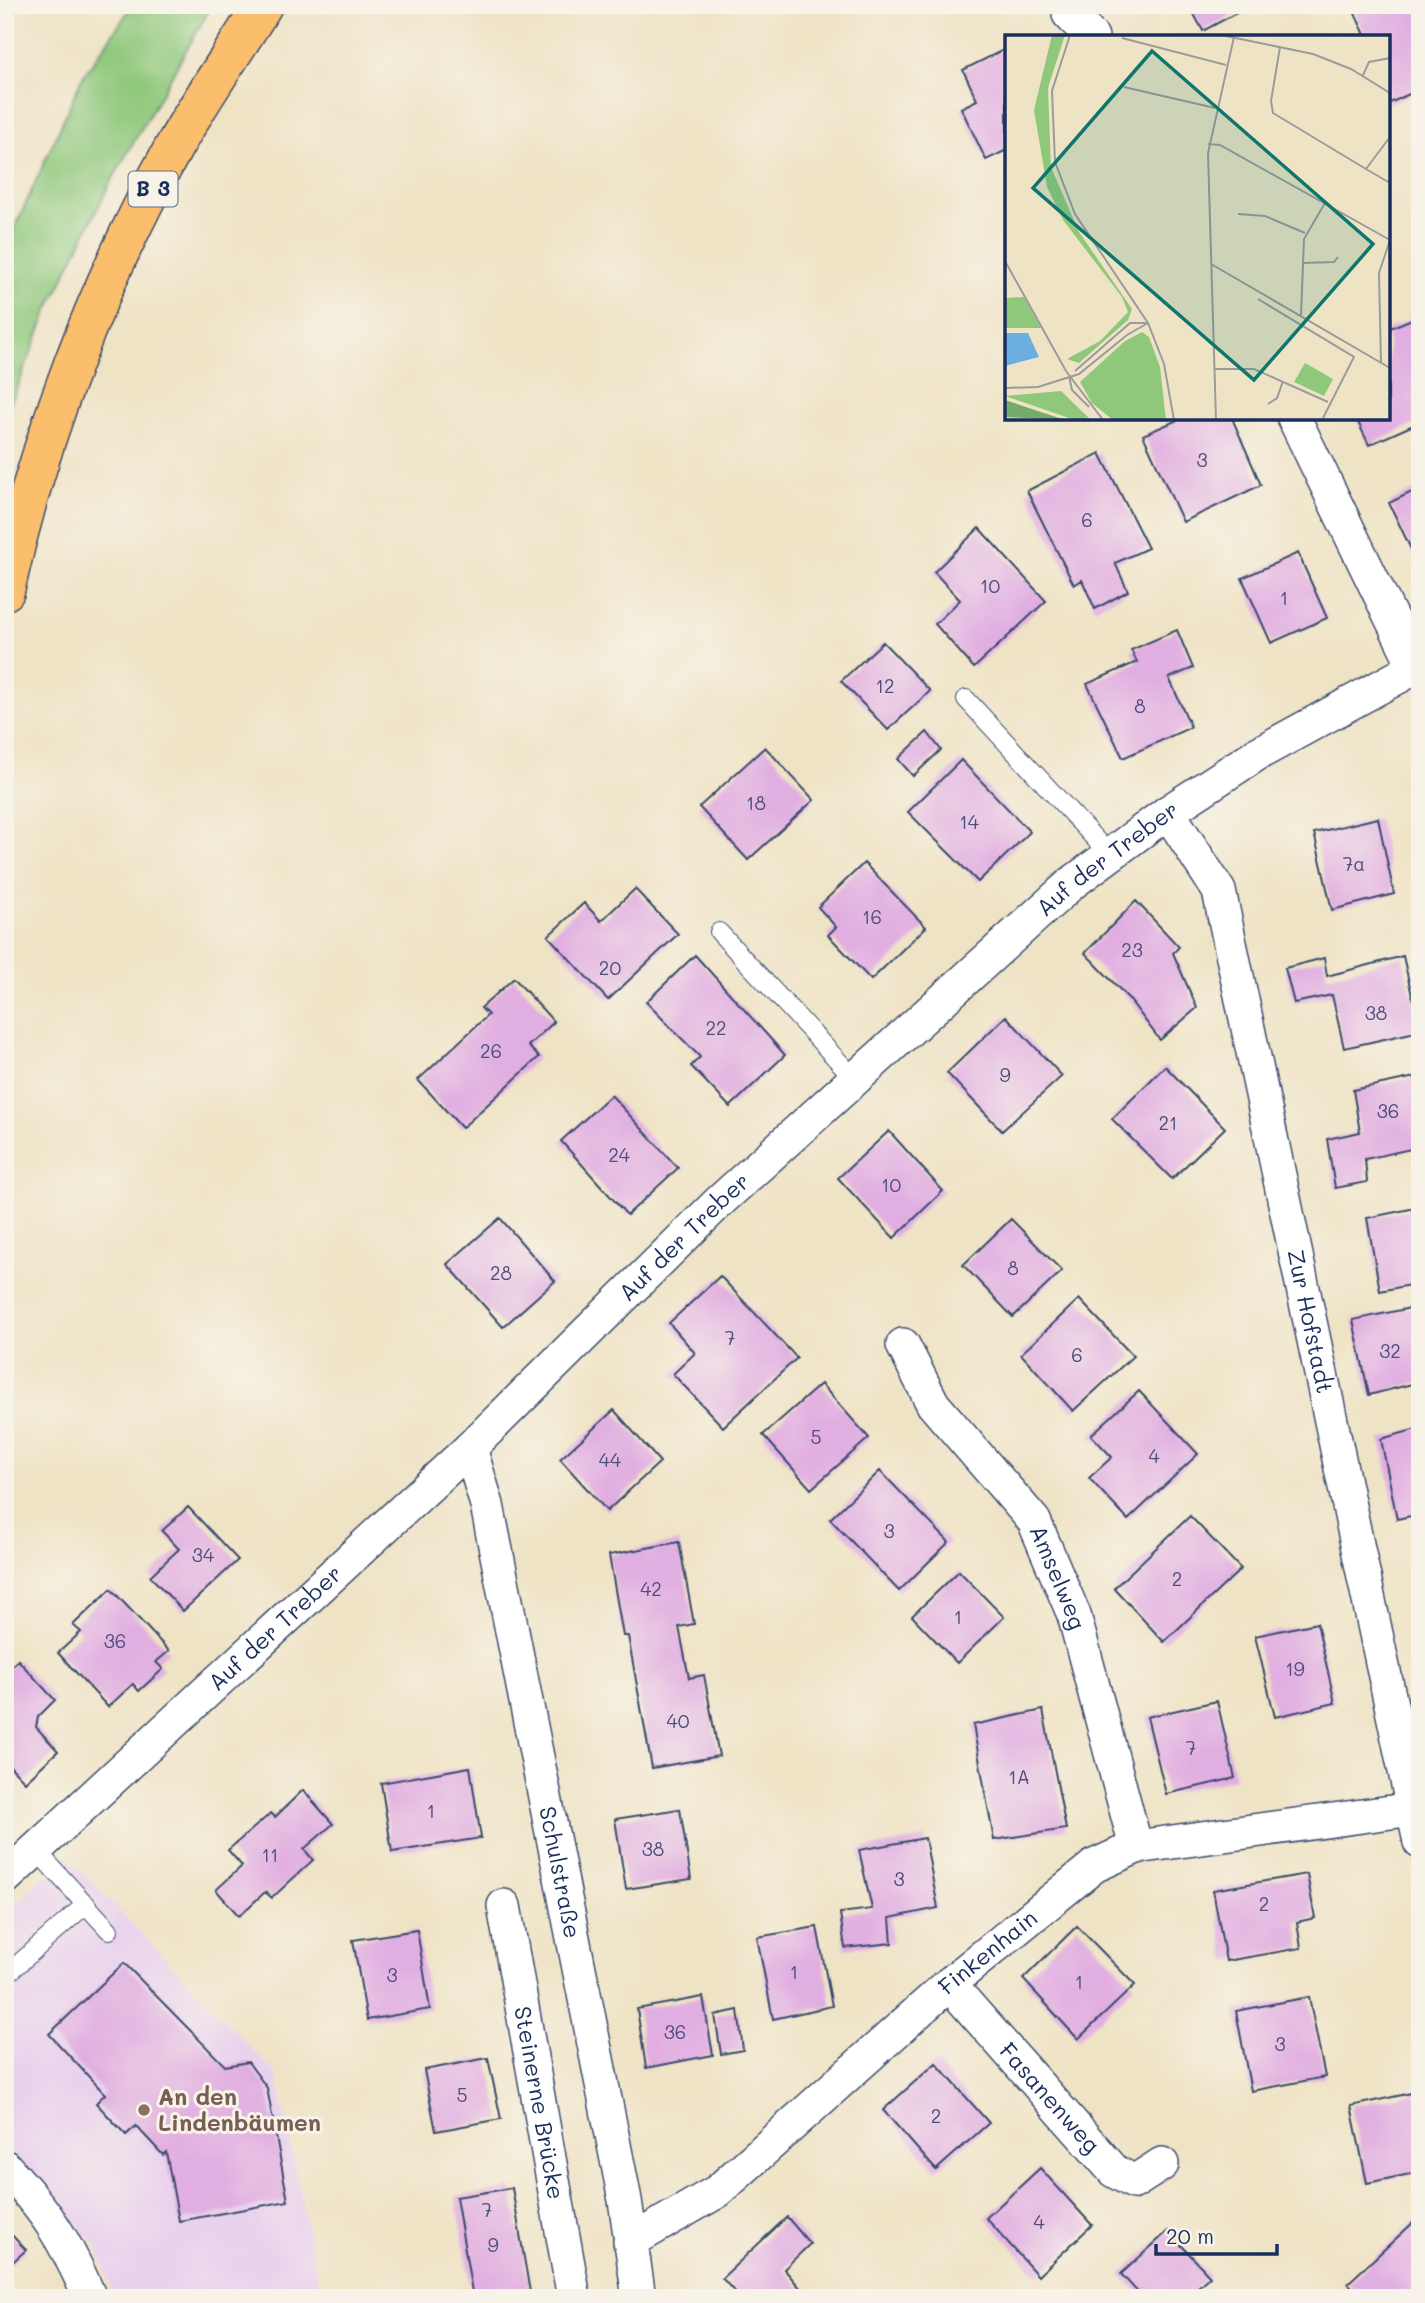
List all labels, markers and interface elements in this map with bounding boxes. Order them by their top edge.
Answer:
inset map [1005,35,1390,420]
road number: B 3 [128,172,178,206]
house number: 3 [1196,447,1208,472]
house number: 6 [1081,507,1093,532]
house number: 10 [980,573,1000,598]
house number: 1 [1280,585,1288,610]
house number: 12 [875,673,895,698]
house number: 8 [1134,693,1146,718]
house number: 18 [746,790,766,815]
street label: Auf der Treber [1029,794,1183,922]
house number: 14 [959,809,979,834]
house number: 7a [1343,851,1365,876]
house number: 16 [862,904,882,929]
house number: 23 [1121,937,1143,962]
house number: 20 [599,955,621,980]
house number: 38 [1365,1000,1387,1025]
house number: 22 [705,1015,727,1040]
house number: 26 [480,1038,502,1063]
house number: 9 [999,1062,1011,1087]
house number: 36 [1377,1098,1399,1123]
house number: 21 [1158,1110,1178,1135]
house number: 24 [608,1142,630,1167]
street label: Auf der Treber [612,1166,755,1307]
house number: 10 [881,1172,901,1197]
street label: Zur Hofstadt [1281,1247,1341,1396]
house number: 8 [1007,1255,1019,1280]
house number: 28 [490,1260,512,1285]
house number: 7 [725,1325,735,1350]
house number: 32 [1379,1338,1401,1363]
house number: 6 [1071,1342,1083,1367]
house number: 5 [810,1424,822,1449]
house number: 4 [1148,1443,1160,1468]
house number: 44 [599,1447,621,1472]
house number: 3 [883,1518,895,1543]
street label: Amselweg [1023,1520,1093,1633]
house number: 34 [192,1542,214,1567]
street label: Auf der Treber [201,1558,348,1697]
house number: 2 [1172,1566,1182,1591]
house number: 42 [640,1576,662,1601]
house number: 1 [954,1604,962,1629]
house number: 36 [104,1628,126,1653]
house number: 19 [1285,1656,1305,1681]
house number: 40 [667,1708,690,1733]
house number: 7 [1186,1735,1196,1760]
house number: 1A [1008,1764,1030,1789]
house number: 1 [427,1798,435,1823]
street label: Schulstraße [533,1804,589,1941]
house number: 38 [642,1836,664,1861]
house number: 11 [262,1842,279,1867]
house number: 3 [893,1866,905,1891]
house number: 2 [1259,1891,1269,1916]
street label: Finkenhain [931,1902,1043,2001]
house number: 1 [790,1959,798,1984]
house number: 3 [386,1962,398,1987]
house number: 1 [1075,1969,1083,1994]
street label: Steinerne Brücke [508,2004,572,2202]
house number: 36 [664,2019,686,2044]
house number: 3 [1274,2031,1286,2056]
street label: Fasanenweg [993,2036,1107,2159]
place label: An den Lindenbäumen [158,2081,321,2137]
house number: 5 [456,2082,468,2107]
marker: An den Lindenbäumen [136,2102,152,2118]
house number: 2 [931,2103,941,2128]
house number: 7 [482,2197,492,2222]
house number: 4 [1033,2209,1045,2234]
scale bar [1156,2212,1276,2256]
text: 20 m [1166,2222,1214,2249]
house number: 9 [487,2232,499,2257]

